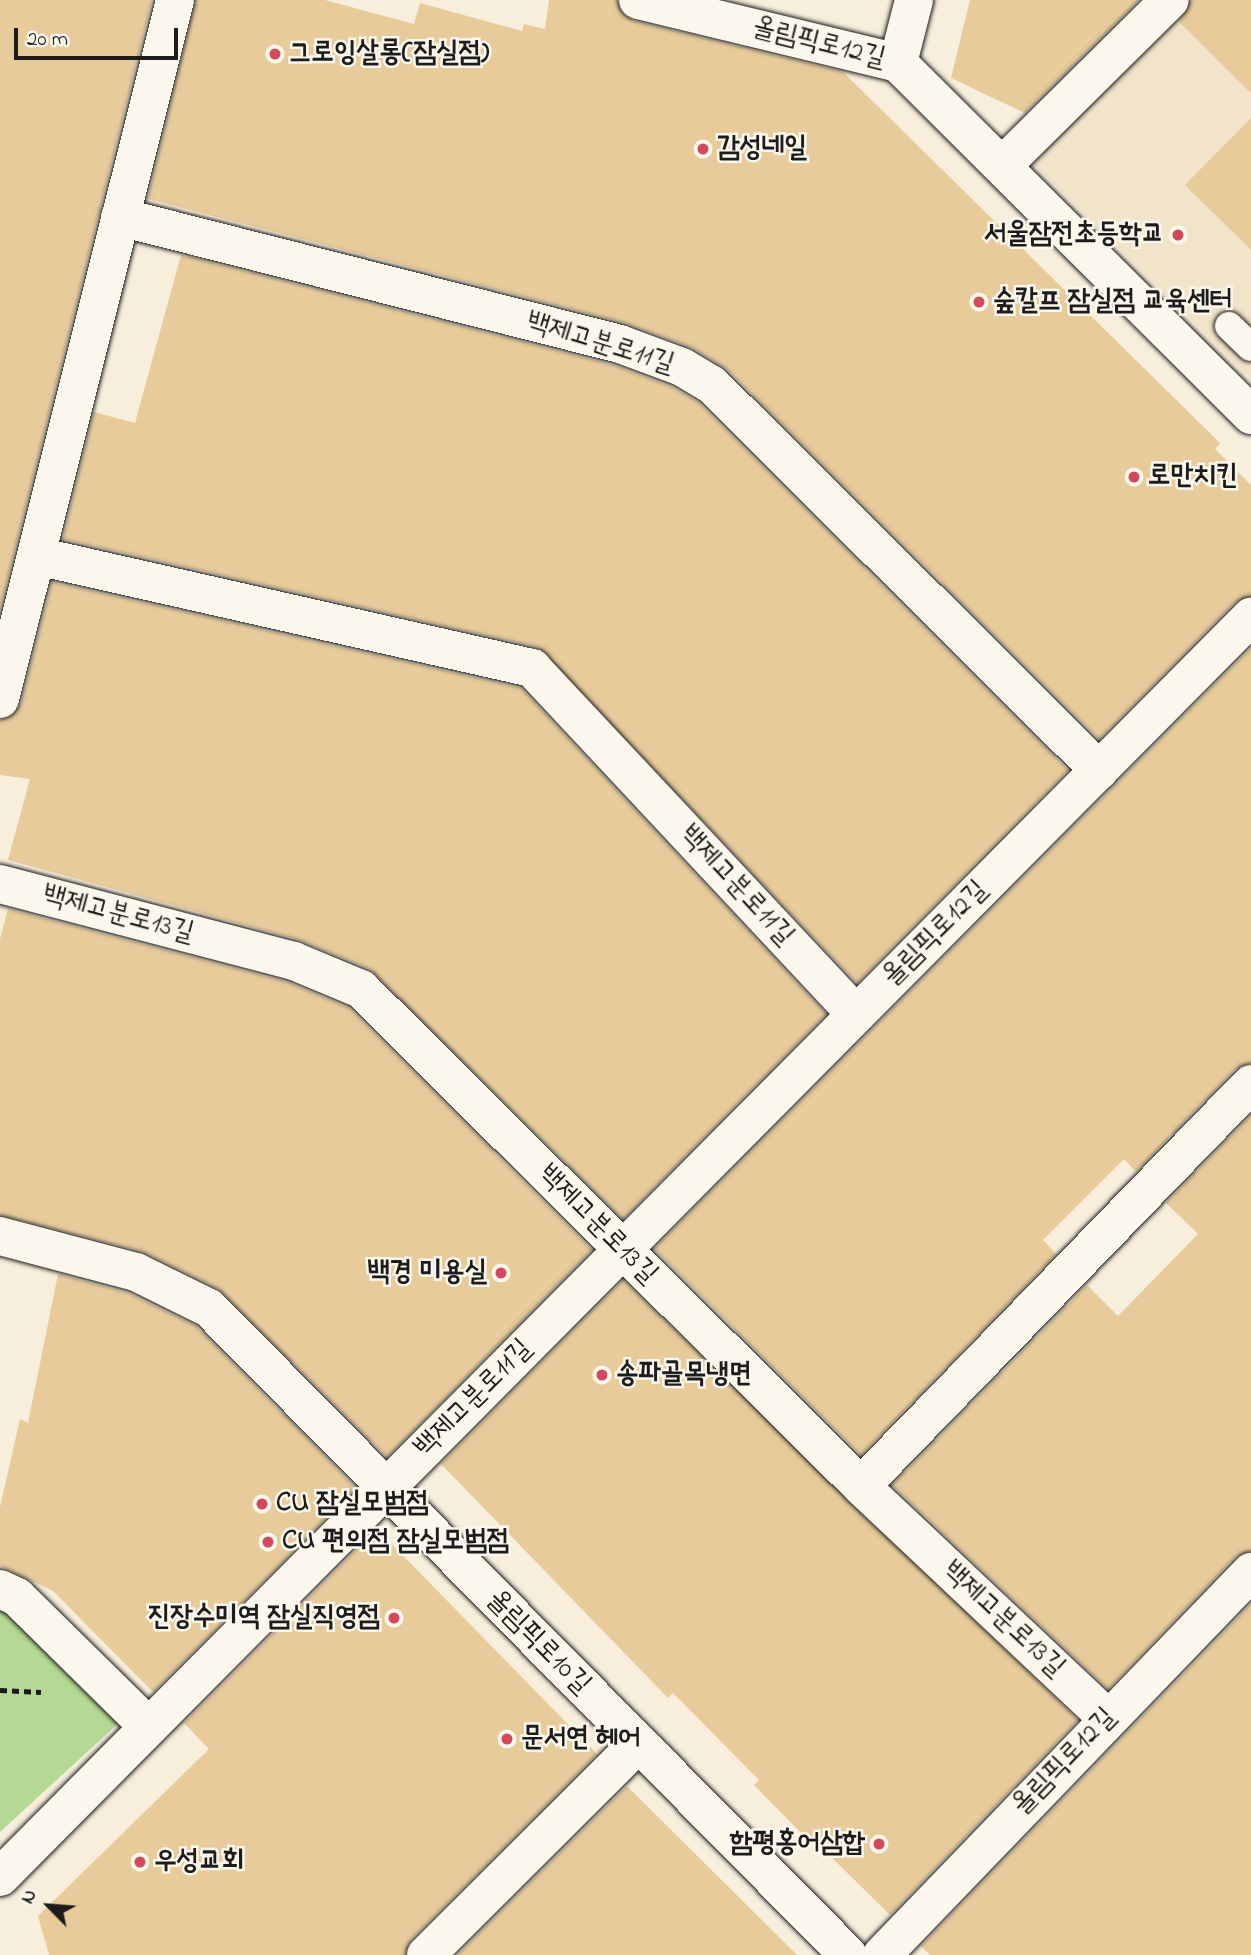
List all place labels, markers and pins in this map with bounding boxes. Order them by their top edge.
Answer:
place label: 그로잉살롱(잠실점) [289,37,489,71]
marker: 그로잉살롱(잠실점) [267,46,283,62]
place label: 감성네일 [717,132,807,166]
marker: 감성네일 [695,141,711,157]
place label: 서울잠전초등학교 [984,218,1164,252]
marker: 서울잠전초등학교 [1170,227,1186,243]
place label: 숲칼프 잠실점 교육센터 [993,285,1232,319]
marker: 숲칼프 잠실점 교육센터 [971,294,987,310]
place label: 로만치킨 [1148,460,1238,494]
marker: 로만치킨 [1126,469,1142,485]
place label: 백경 미용실 [367,1256,487,1290]
marker: 백경 미용실 [493,1265,509,1281]
place label: 송파골목냉면 [616,1358,751,1392]
marker: 송파골목냉면 [594,1367,610,1383]
place label: CU 잠실모범점 [276,1487,429,1521]
marker: CU 잠실모범점 [254,1496,270,1512]
place label: CU 편의점 잠실모범점 [282,1525,509,1559]
marker: CU 편의점 잠실모범점 [260,1534,276,1550]
place label: 진장수미역 잠실직영점 [148,1601,380,1635]
marker: 진장수미역 잠실직영점 [386,1610,402,1626]
place label: 문서연 헤어 [521,1722,641,1756]
marker: 문서연 헤어 [499,1731,515,1747]
place label: 함평홍어삼합 [730,1827,865,1861]
marker: 함평홍어삼합 [871,1836,887,1852]
place label: 우성교회 [154,1845,244,1879]
marker: 우성교회 [132,1854,148,1870]

